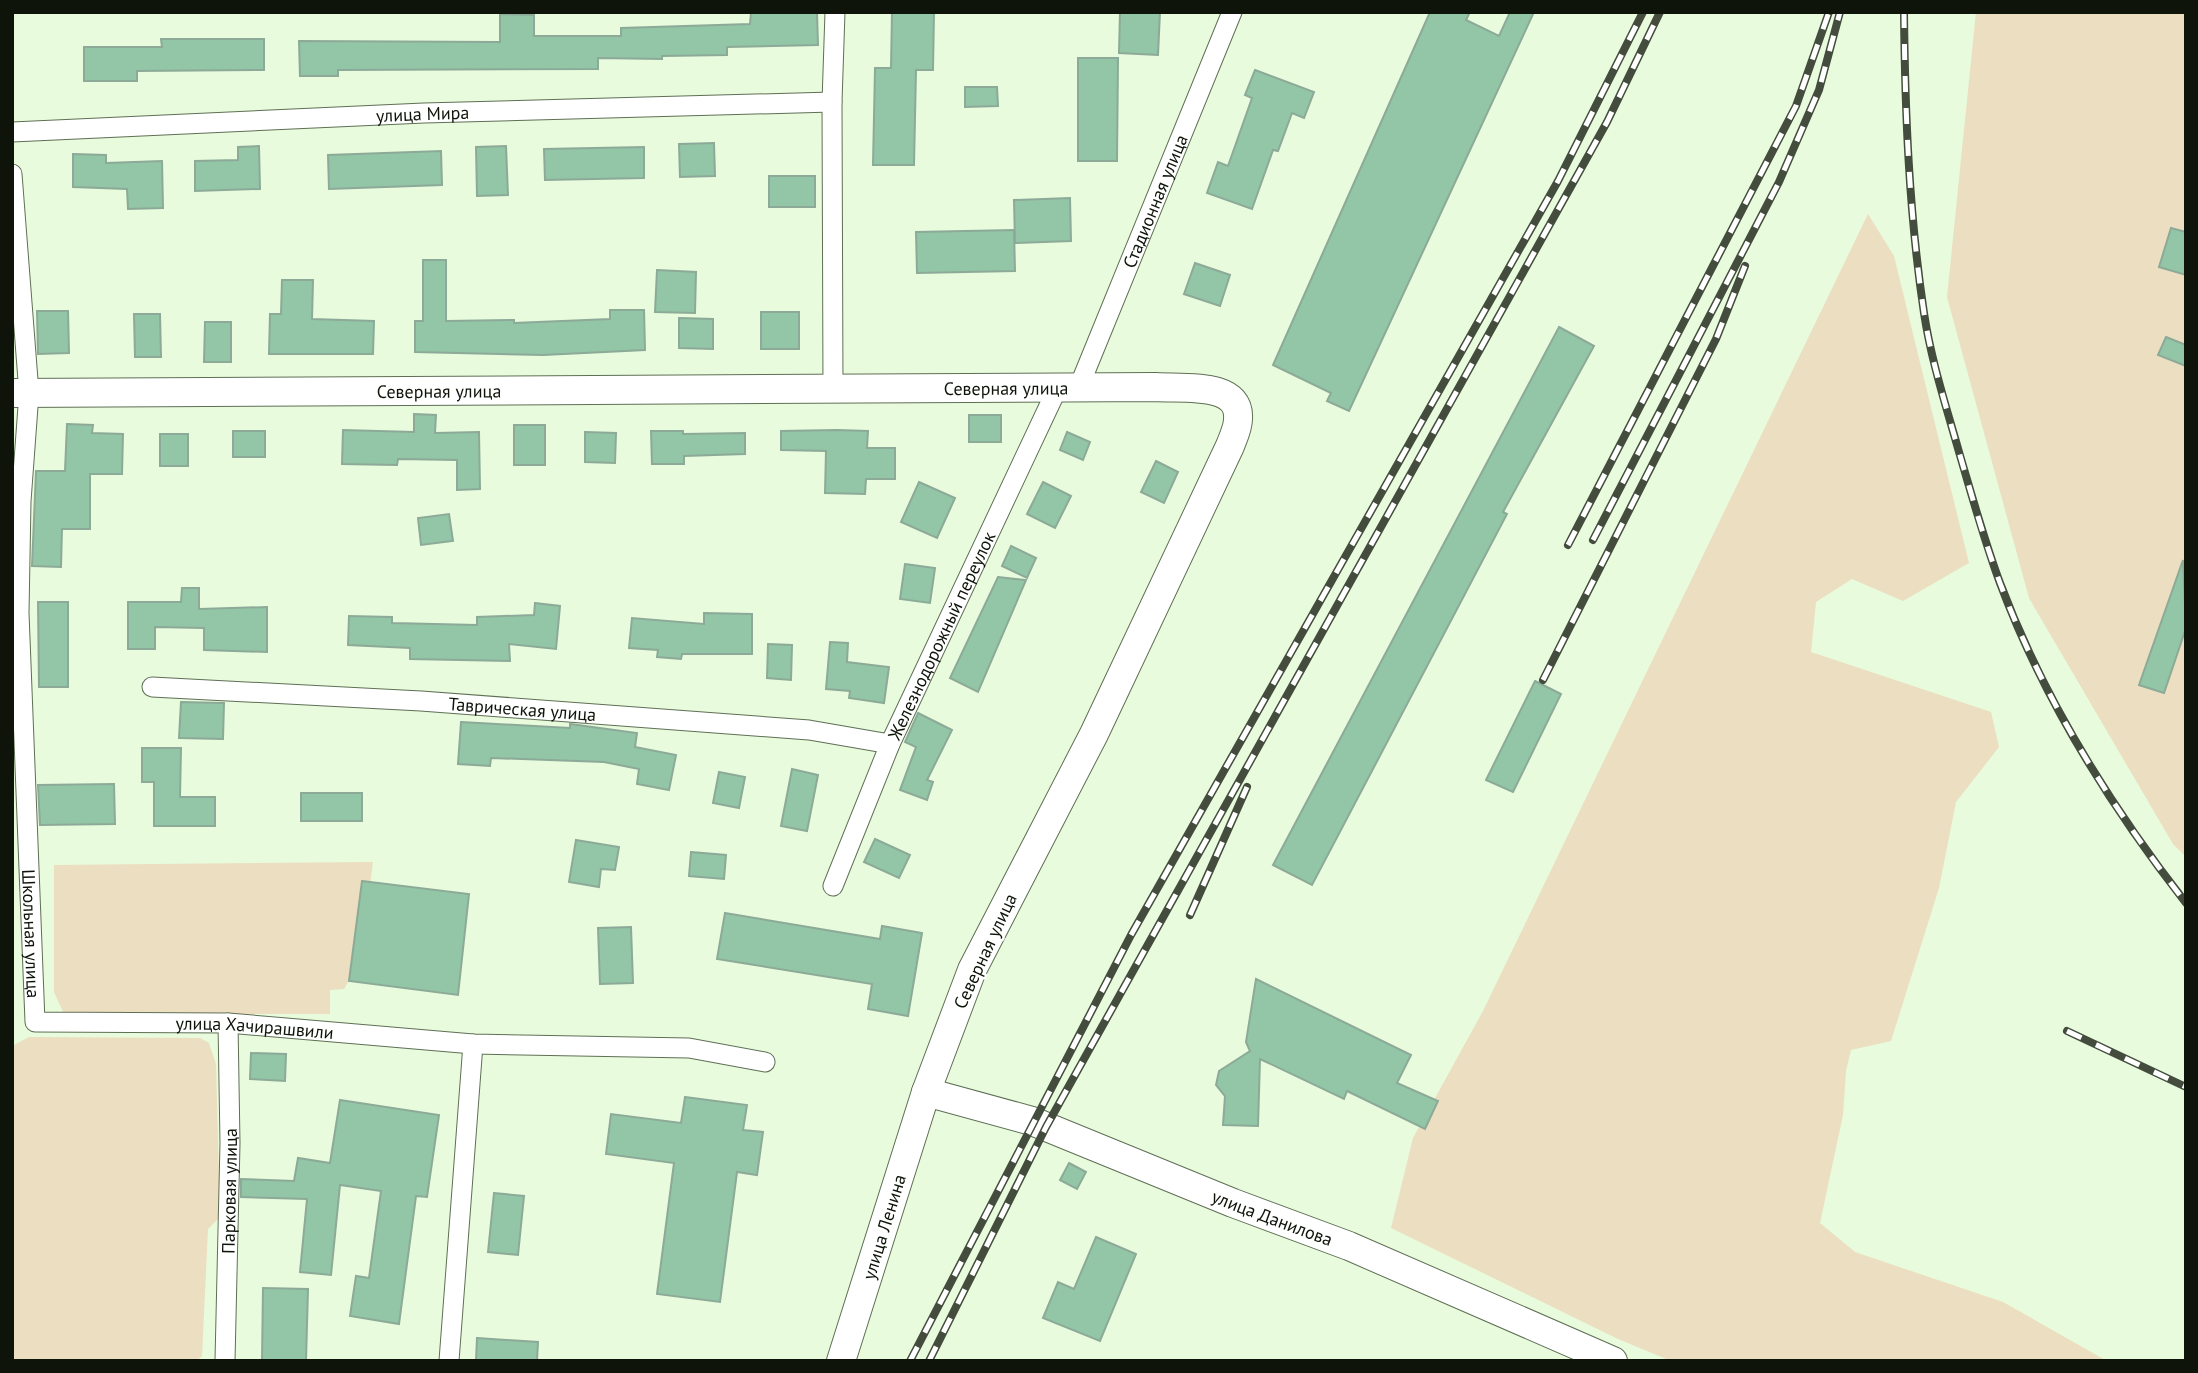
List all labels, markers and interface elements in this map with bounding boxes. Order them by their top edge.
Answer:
street label: улица Мира [375,100,470,127]
street label: Стадионная улица [1117,131,1192,271]
street label: Северная улица [944,376,1068,400]
street label: Северная улица [377,379,501,403]
street label: Железнодорожный переулок [882,527,1000,744]
street label: Таврическая улица [448,692,597,726]
street label: Школьная улица [18,869,46,999]
street label: Северная улица [948,890,1022,1012]
street label: улица Хачирашвили [175,1011,335,1044]
street label: Парковая улица [216,1128,242,1254]
street label: улица Ленина [857,1172,911,1282]
street label: улица Данилова [1209,1184,1336,1251]

